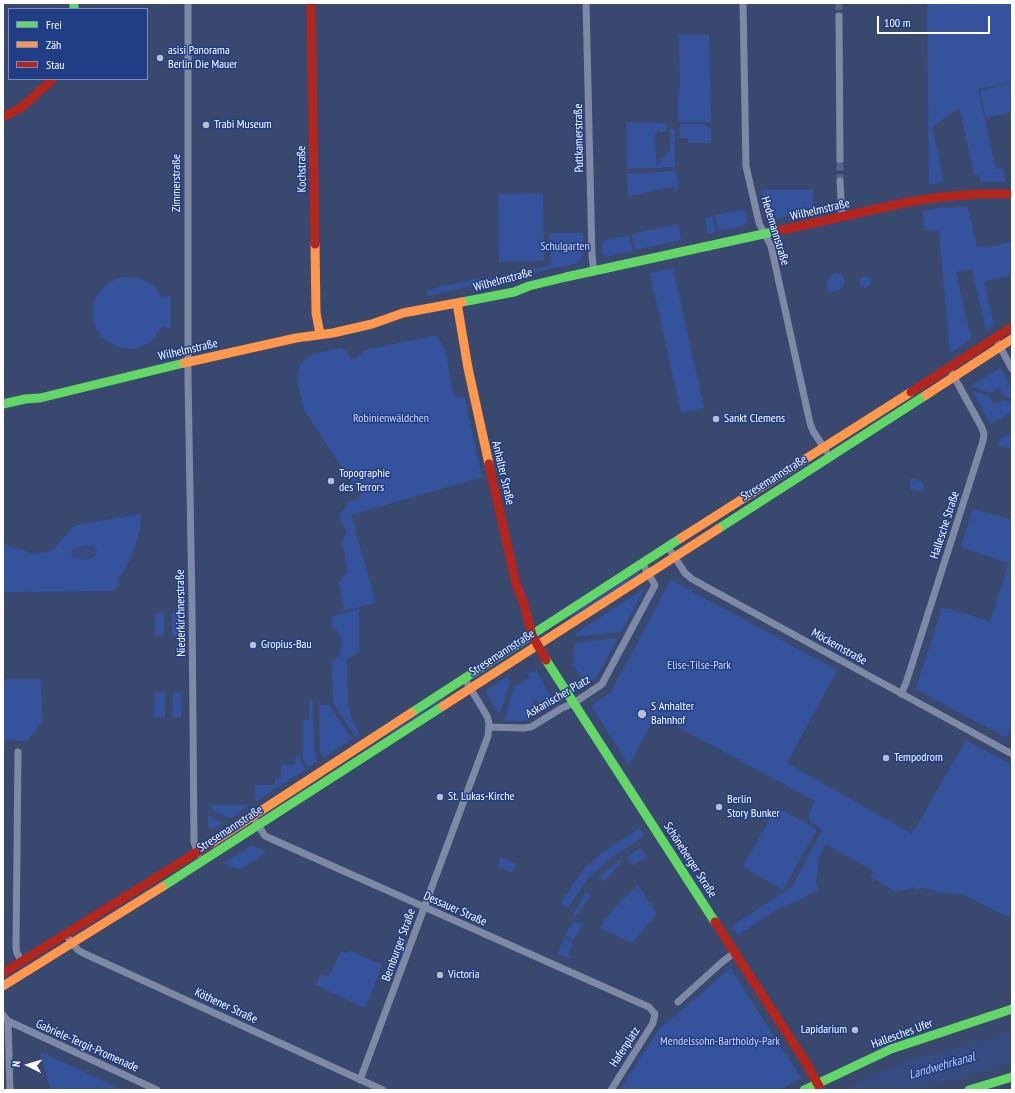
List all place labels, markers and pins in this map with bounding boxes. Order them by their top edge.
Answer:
place label: asisi Panorama Berlin Die Mauer [168,44,237,72]
marker: asisi Panorama Berlin Die Mauer [155,53,165,63]
place label: Trabi Museum [214,118,272,132]
marker: Trabi Museum [201,120,211,130]
place label: Sankt Clemens [724,412,785,426]
marker: Sankt Clemens [711,414,721,424]
place label: Topographie des Terrors [339,467,390,495]
marker: Topographie des Terrors [326,476,336,486]
place label: Gropius-Bau [261,638,312,652]
marker: Gropius-Bau [248,640,258,650]
place label: S Anhalter Bahnhof [651,700,694,728]
marker: S Anhalter Bahnhof [636,708,648,720]
place label: Tempodrom [894,751,943,765]
marker: Tempodrom [881,753,891,763]
place label: St. Lukas-Kirche [448,790,514,804]
marker: St. Lukas-Kirche [435,792,445,802]
place label: Berlin Story Bunker [727,793,780,821]
marker: Berlin Story Bunker [714,802,724,812]
place label: Victoria [448,968,480,982]
marker: Victoria [435,970,445,980]
place label: Lapidarium [801,1023,847,1037]
marker: Lapidarium [850,1025,860,1035]

